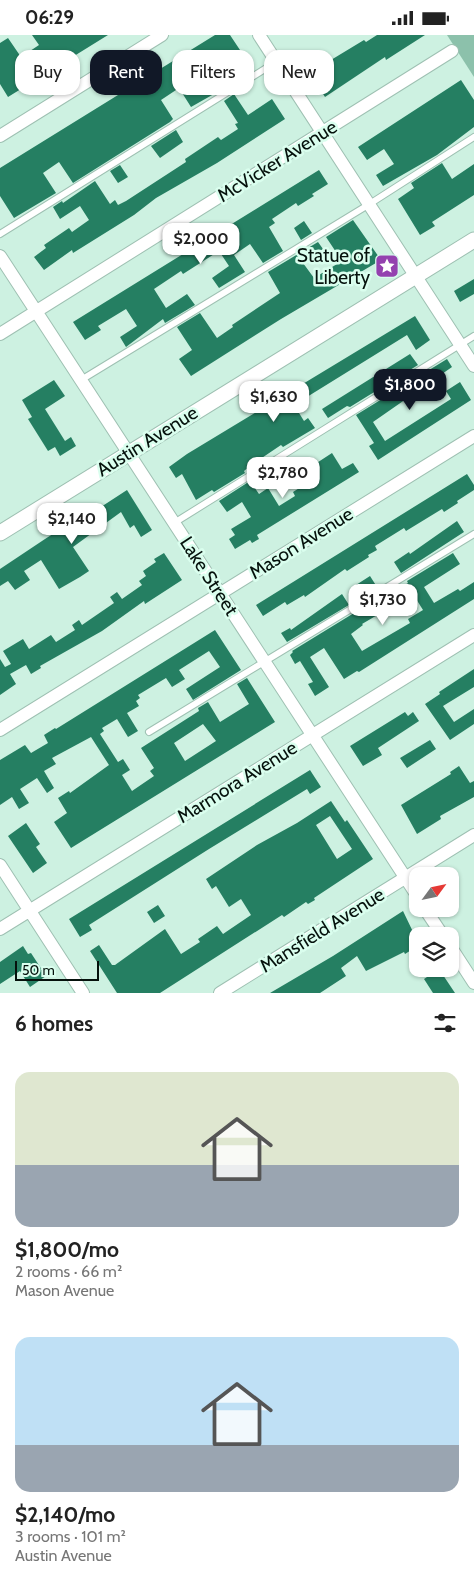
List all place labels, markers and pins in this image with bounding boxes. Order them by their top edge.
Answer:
pin: $2,000 [160,223,242,265]
place label: Statue of Liberty [297,244,371,289]
place icon: Statue of Liberty [374,253,400,279]
pin: $1,800 [369,369,451,411]
pin: $1,630 [233,381,315,423]
pin: $2,780 [242,457,324,499]
pin: $2,140 [31,503,113,545]
pin: $1,730 [342,583,424,626]

